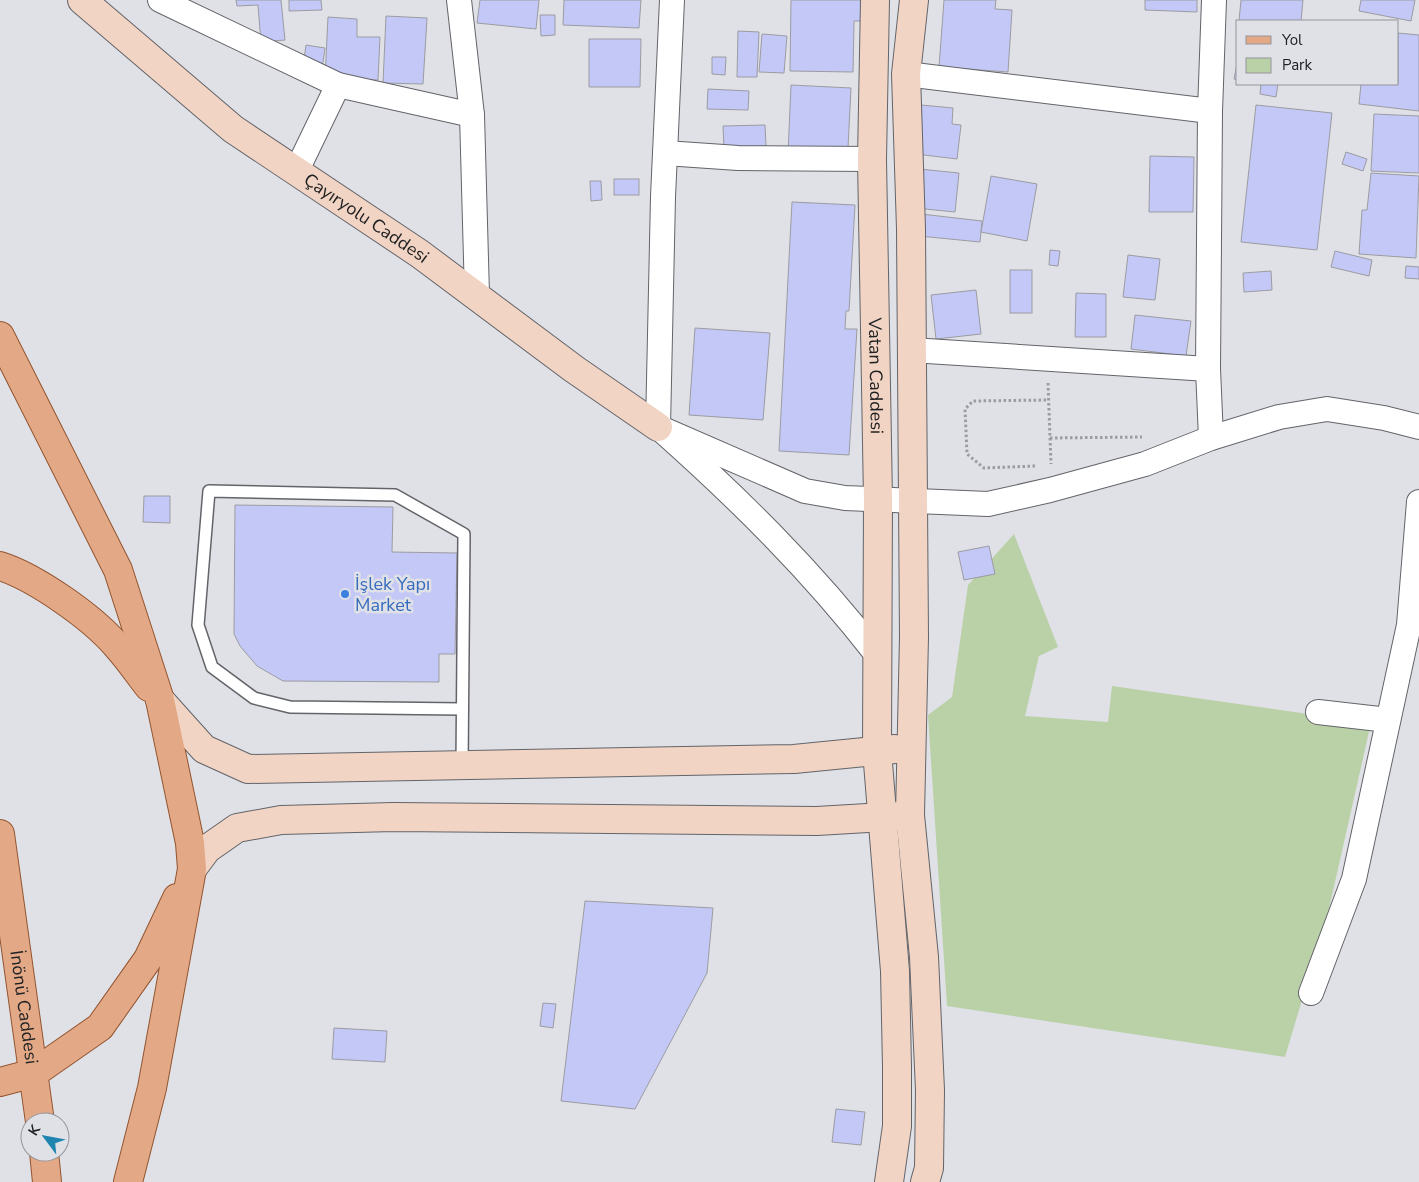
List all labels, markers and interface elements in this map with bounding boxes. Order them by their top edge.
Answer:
legend [1236,20,1399,85]
text: Yol [1281,30,1303,50]
text: Park [1282,55,1312,75]
street label: Çayıryolu Caddesi [299,168,434,269]
street label: Vatan Caddesi [863,317,889,434]
place label: İşlek Yapı Market [355,572,430,617]
marker: İşlek Yapı Market [339,588,351,600]
street label: İnönü Caddesi [4,949,44,1066]
north arrow [20,1112,70,1162]
text: K [24,1121,45,1139]

